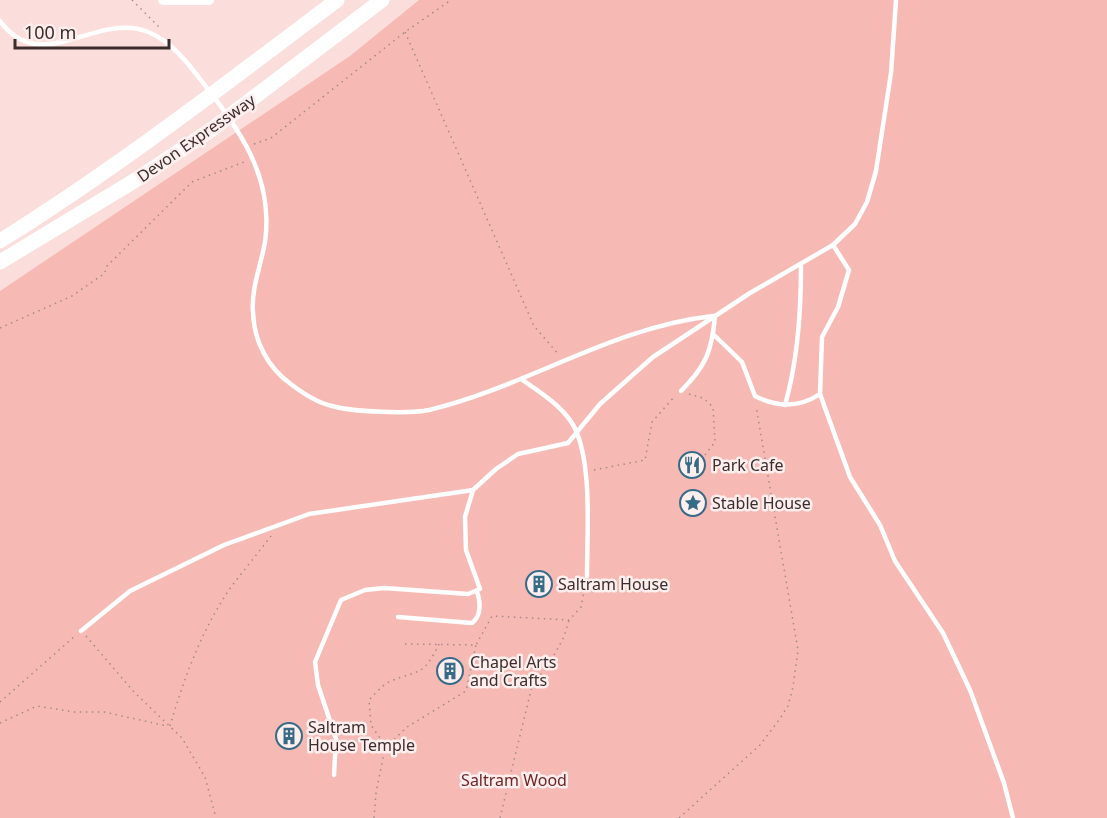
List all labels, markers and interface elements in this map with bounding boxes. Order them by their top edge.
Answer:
scale bar [15,12,170,50]
text: 100 m [24,20,76,44]
street label: Devon Expressway [132,88,260,187]
restaurant icon: Park Cafe [677,450,707,480]
place label: Park Cafe [712,454,784,476]
place icon: Stable House [678,488,708,518]
place label: Stable House [712,492,811,514]
building icon: Saltram House [524,569,554,599]
place label: Saltram House [558,573,668,595]
place label: Chapel Arts and Crafts [470,651,556,691]
building icon: Chapel Arts and Crafts [435,656,465,686]
place label: Saltram House Temple [308,716,415,756]
building icon: Saltram House Temple [274,721,304,751]
park label: Saltram Wood [461,769,567,791]

